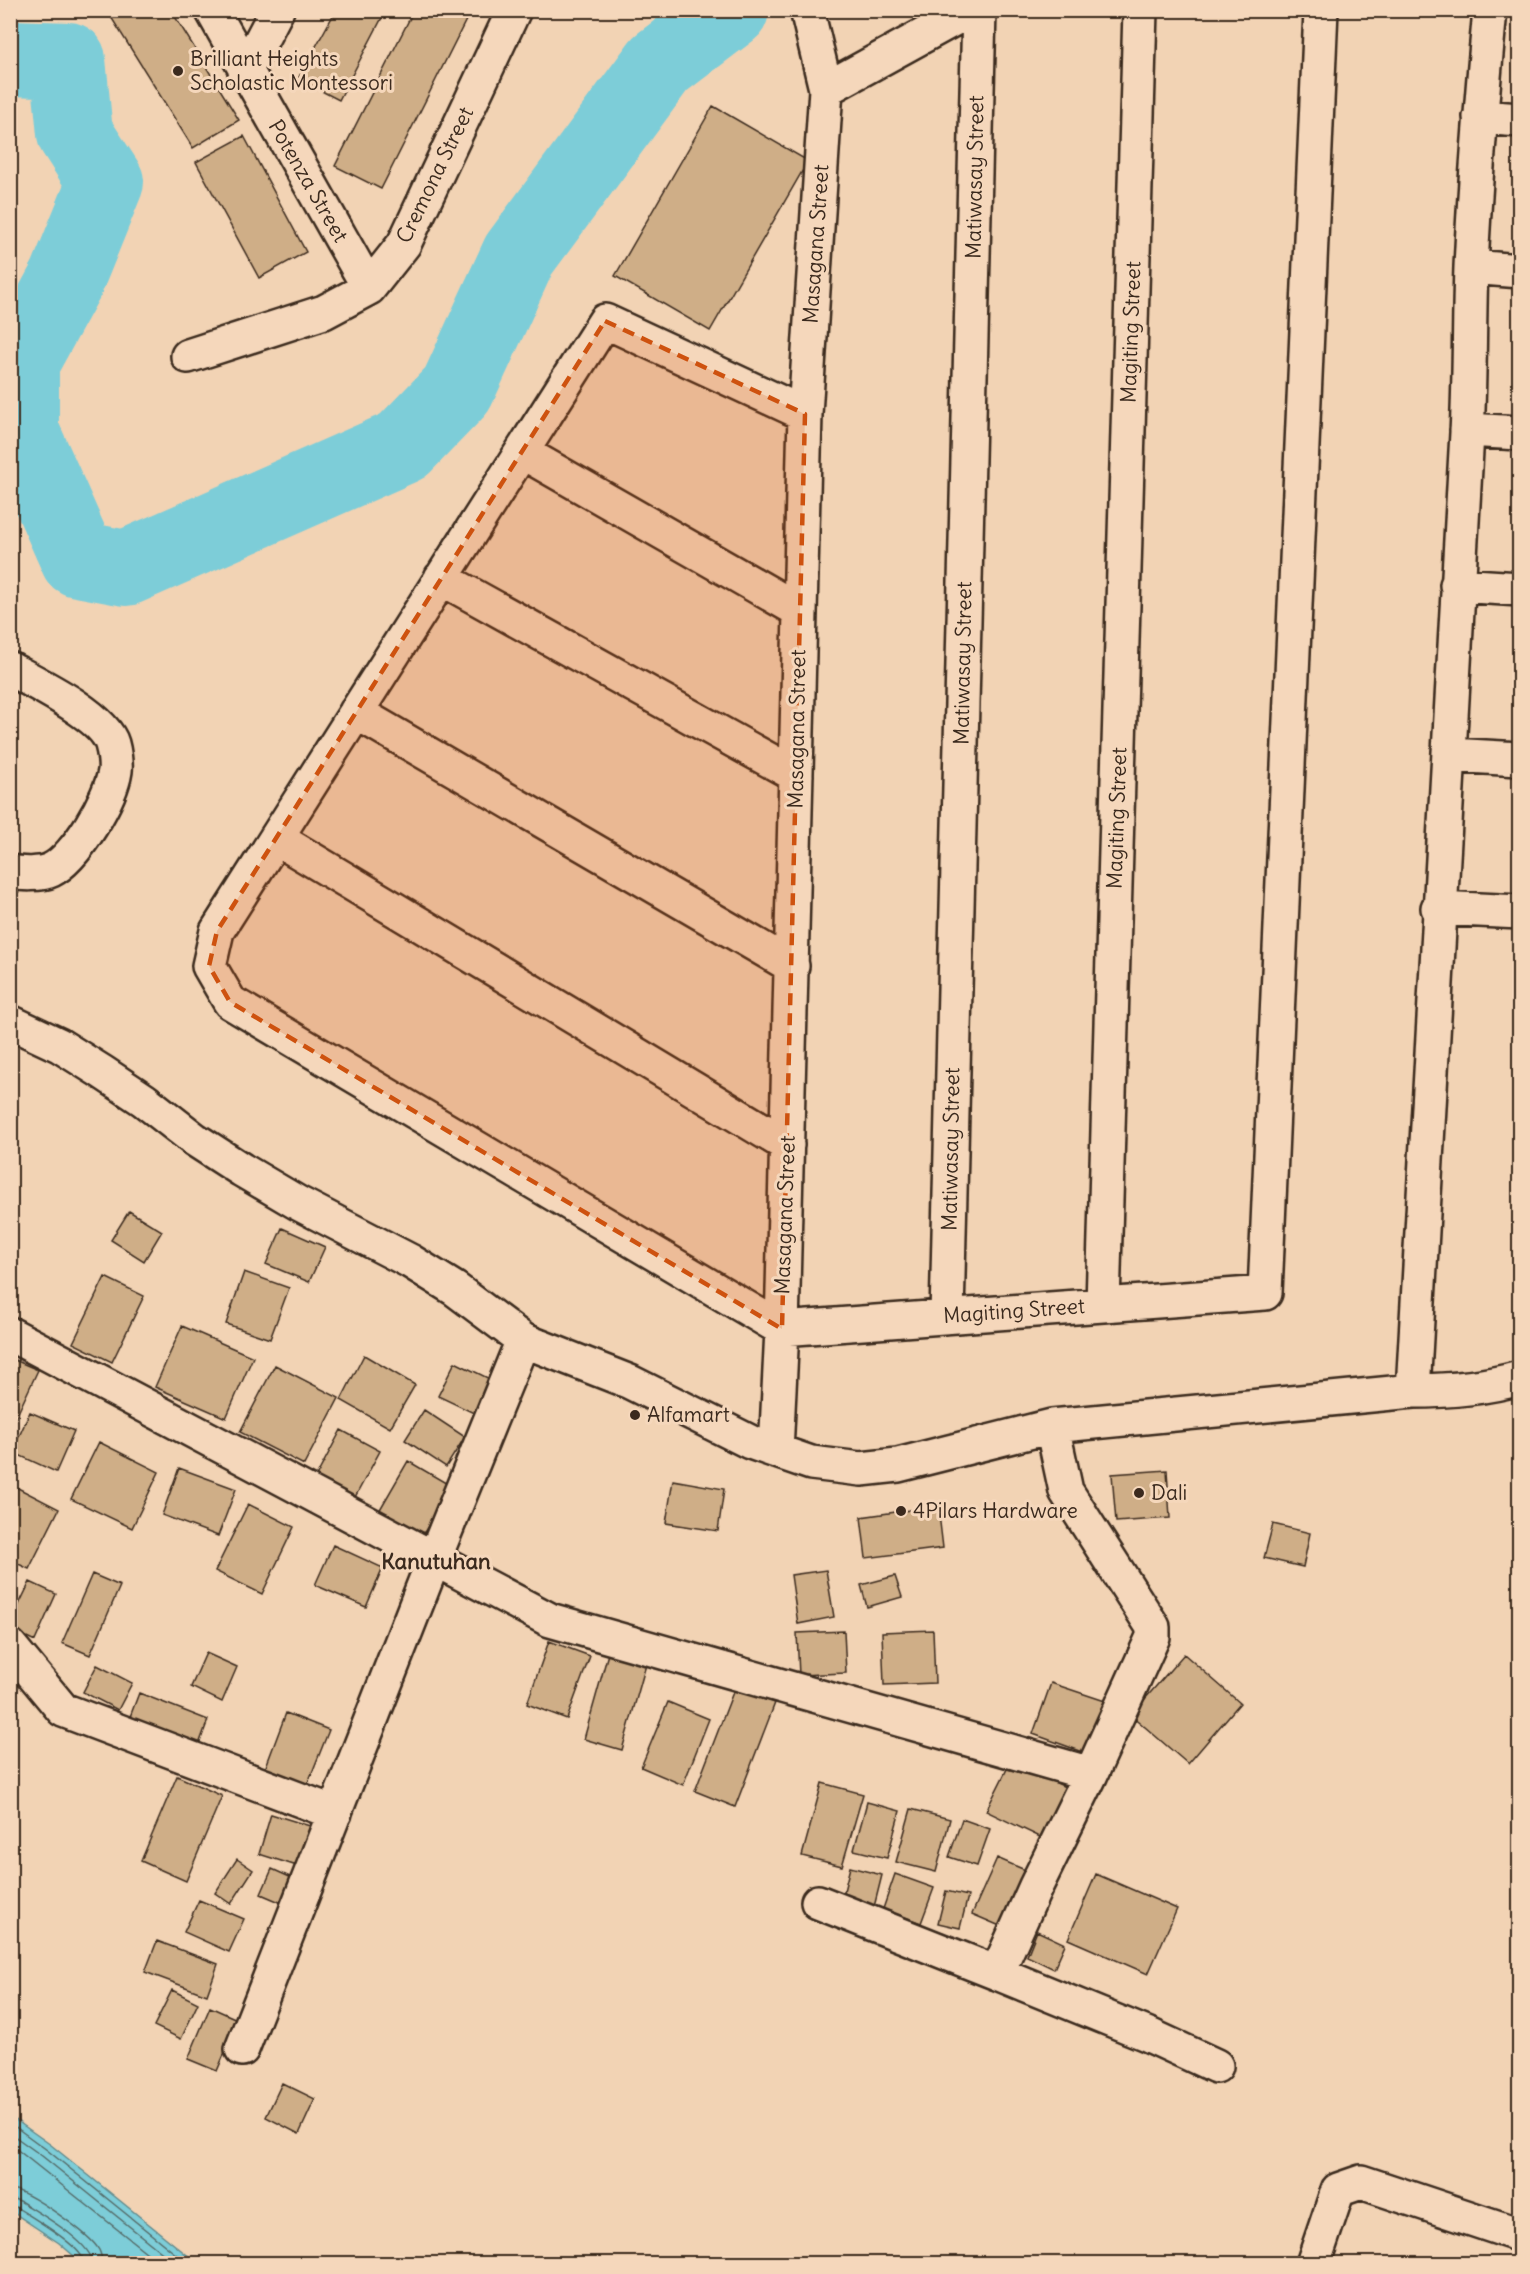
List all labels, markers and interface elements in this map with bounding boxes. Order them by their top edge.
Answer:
place label: Brilliant Heights Scholastic Montessori [190,45,393,96]
marker: Brilliant Heights Scholastic Montessori [171,64,185,78]
street label: Matiwasay Street [960,95,989,259]
street label: Cremona Street [390,102,479,247]
street label: Potenza Street [262,115,354,247]
street label: Masagana Street [796,164,835,324]
street label: Magiting Street [1115,261,1146,403]
street label: Matiwasay Street [948,581,977,745]
street label: Masagana Street [782,649,811,809]
street label: Magiting Street [1101,747,1132,889]
street label: Matiwasay Street [936,1067,965,1231]
street label: Masagana Street [768,1135,801,1295]
street label: Magiting Street [942,1292,1086,1329]
place label: Alfamart [647,1401,730,1428]
marker: Alfamart [628,1408,642,1422]
place label: Dali [1151,1479,1187,1506]
marker: Dali [1132,1486,1146,1500]
place label: 4Pilars Hardware [913,1497,1078,1524]
marker: 4Pilars Hardware [894,1504,908,1518]
district label: Kanutuhan [381,1547,491,1575]

